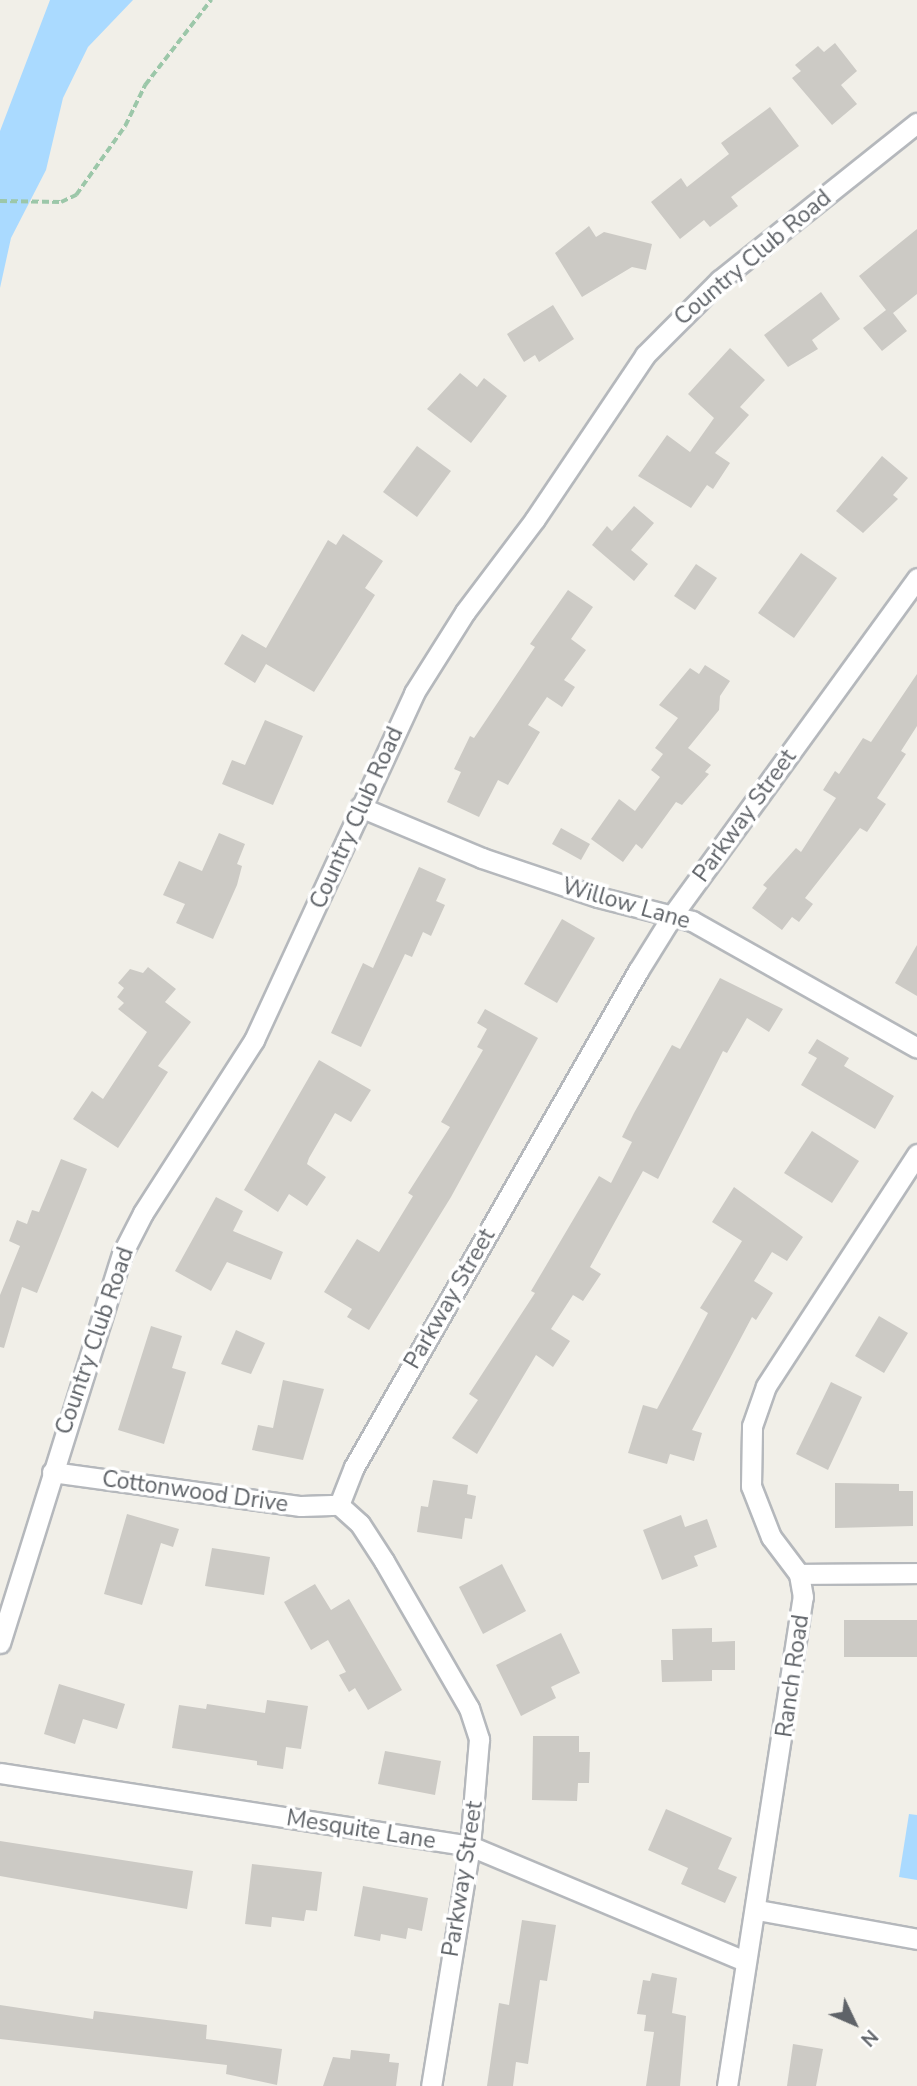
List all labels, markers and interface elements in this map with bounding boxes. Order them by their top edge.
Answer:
street label: Country Club Road [669,184,837,332]
street label: Country Club Road [305,723,409,913]
street label: Parkway Street [688,744,802,888]
street label: Willow Lane [559,873,693,935]
street label: Parkway Street [399,1224,501,1374]
street label: Country Club Road [50,1244,140,1438]
street label: Cottonwood Drive [100,1465,290,1519]
street label: Ranch Road [771,1613,815,1739]
street label: Parkway Street [437,1799,489,1959]
street label: Mesquite Lane [284,1805,438,1855]
north arrow [819,1988,889,2058]
text: N [855,2023,883,2052]

